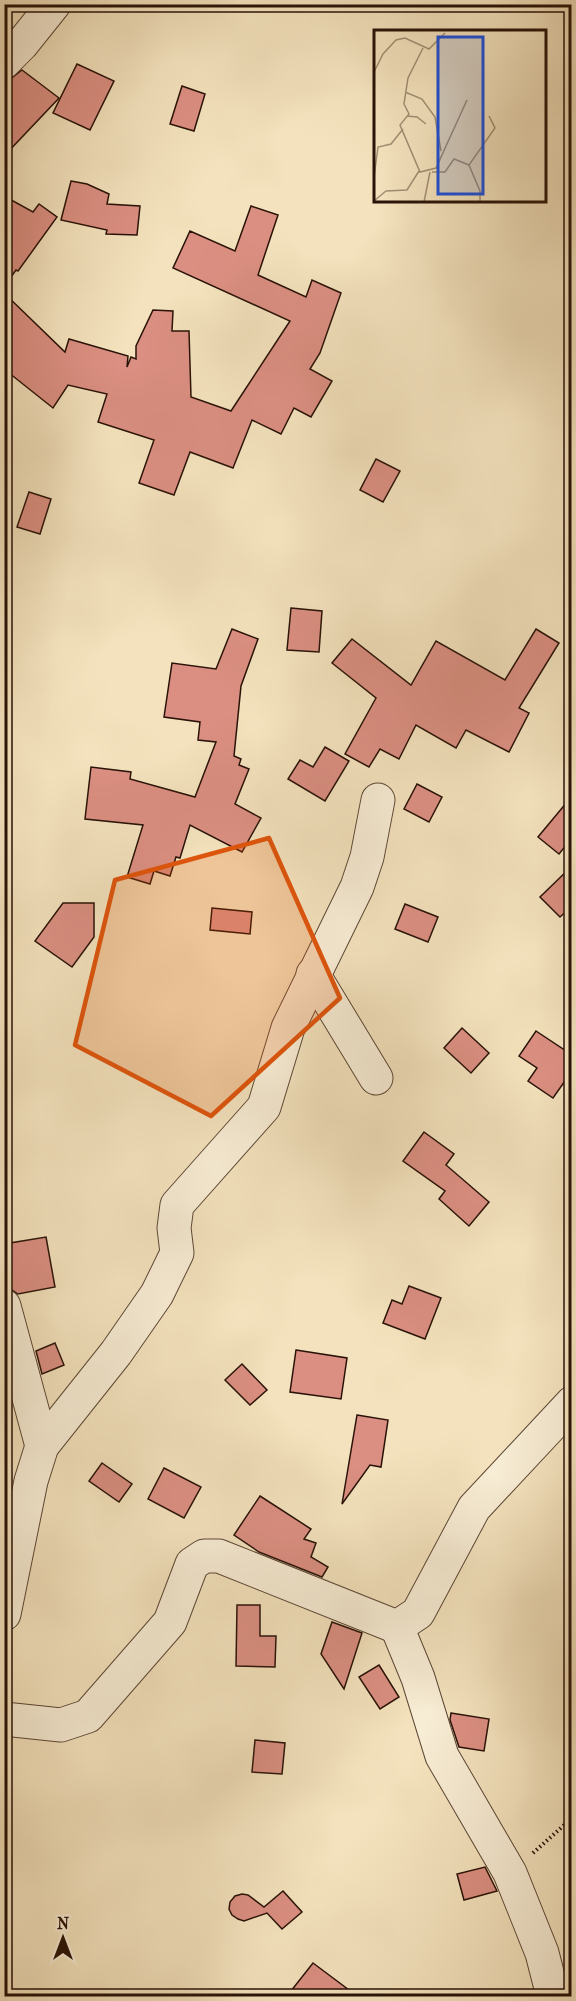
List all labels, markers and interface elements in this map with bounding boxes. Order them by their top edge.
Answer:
inset map [374,30,546,202]
north arrow [33,1908,93,1968]
text: N [57,1914,70,1933]

